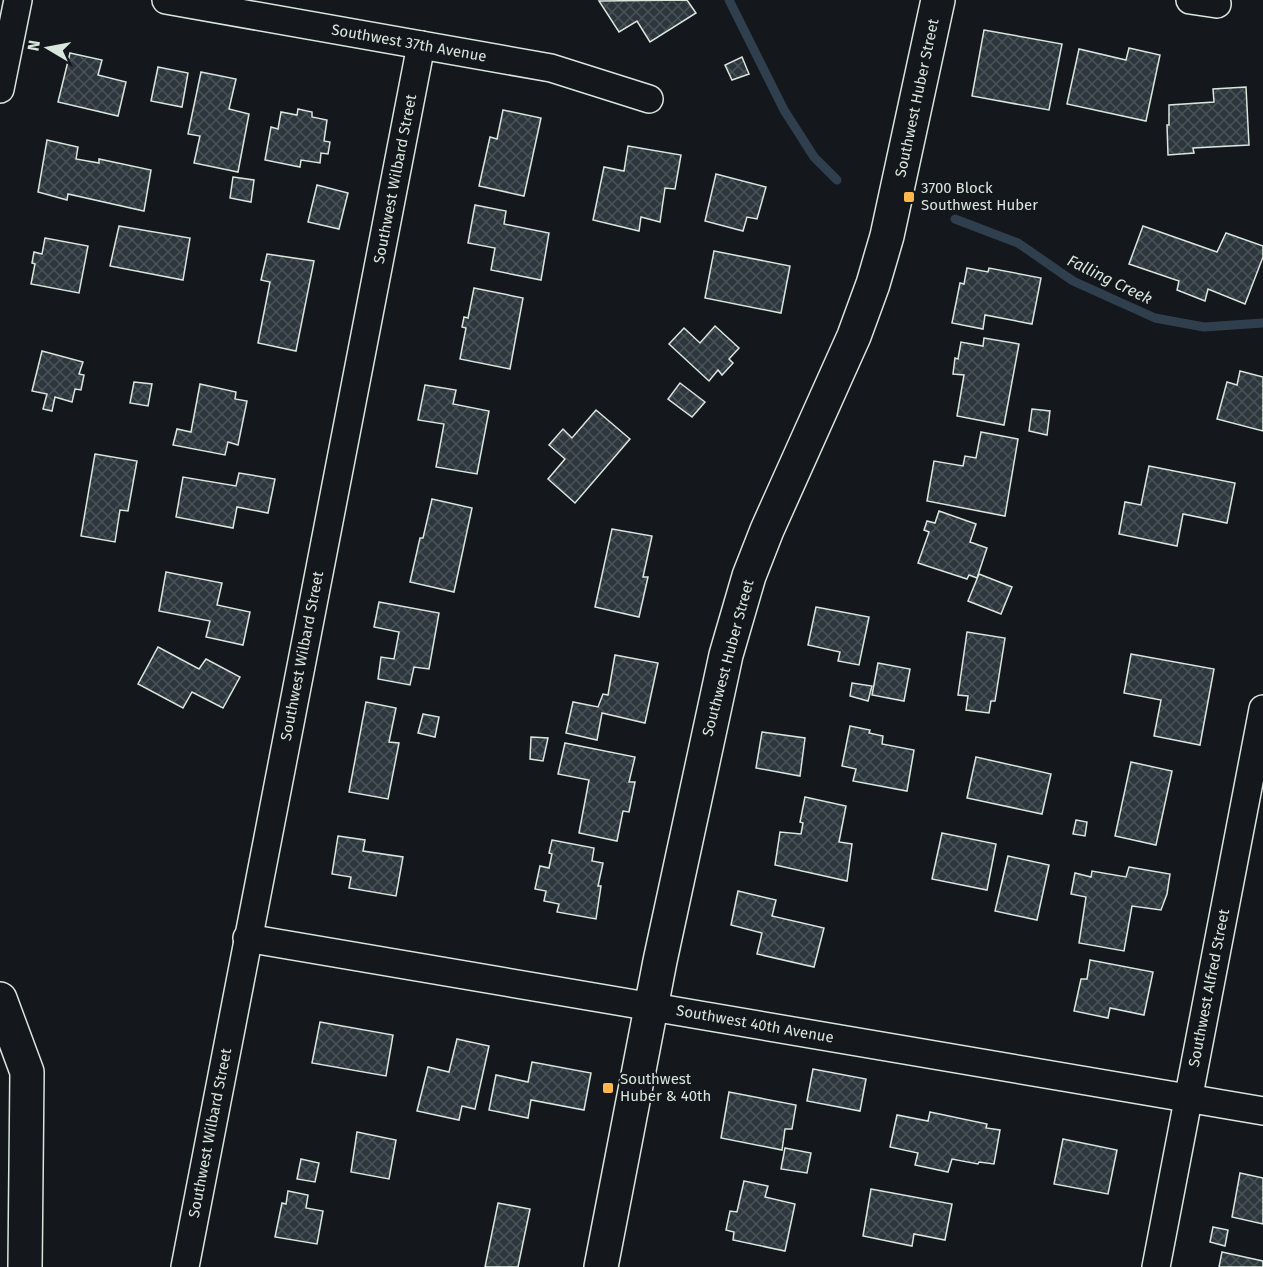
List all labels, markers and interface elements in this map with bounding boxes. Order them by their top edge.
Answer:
street label: Southwest Huber Street [891,16,943,179]
north arrow [18,18,78,78]
street label: Southwest 37th Avenue [330,20,488,66]
text: N [23,39,44,52]
street label: Southwest Wilbard Street [370,92,420,265]
place label: 3700 Block Southwest Huber [921,179,1038,214]
marker: 3700 Block Southwest Huber [902,190,916,204]
water label: Falling Creek [1064,251,1156,308]
street label: Southwest Wilbard Street [277,569,327,742]
street label: Southwest Huber Street [698,577,758,738]
street label: Southwest Alfred Street [1185,907,1233,1068]
street label: Southwest 40th Avenue [675,1001,835,1047]
street label: Southwest Wilbard Street [185,1046,235,1219]
place label: Southwest Huber & 40th [620,1070,711,1105]
marker: Southwest Huber & 40th [601,1081,615,1095]

